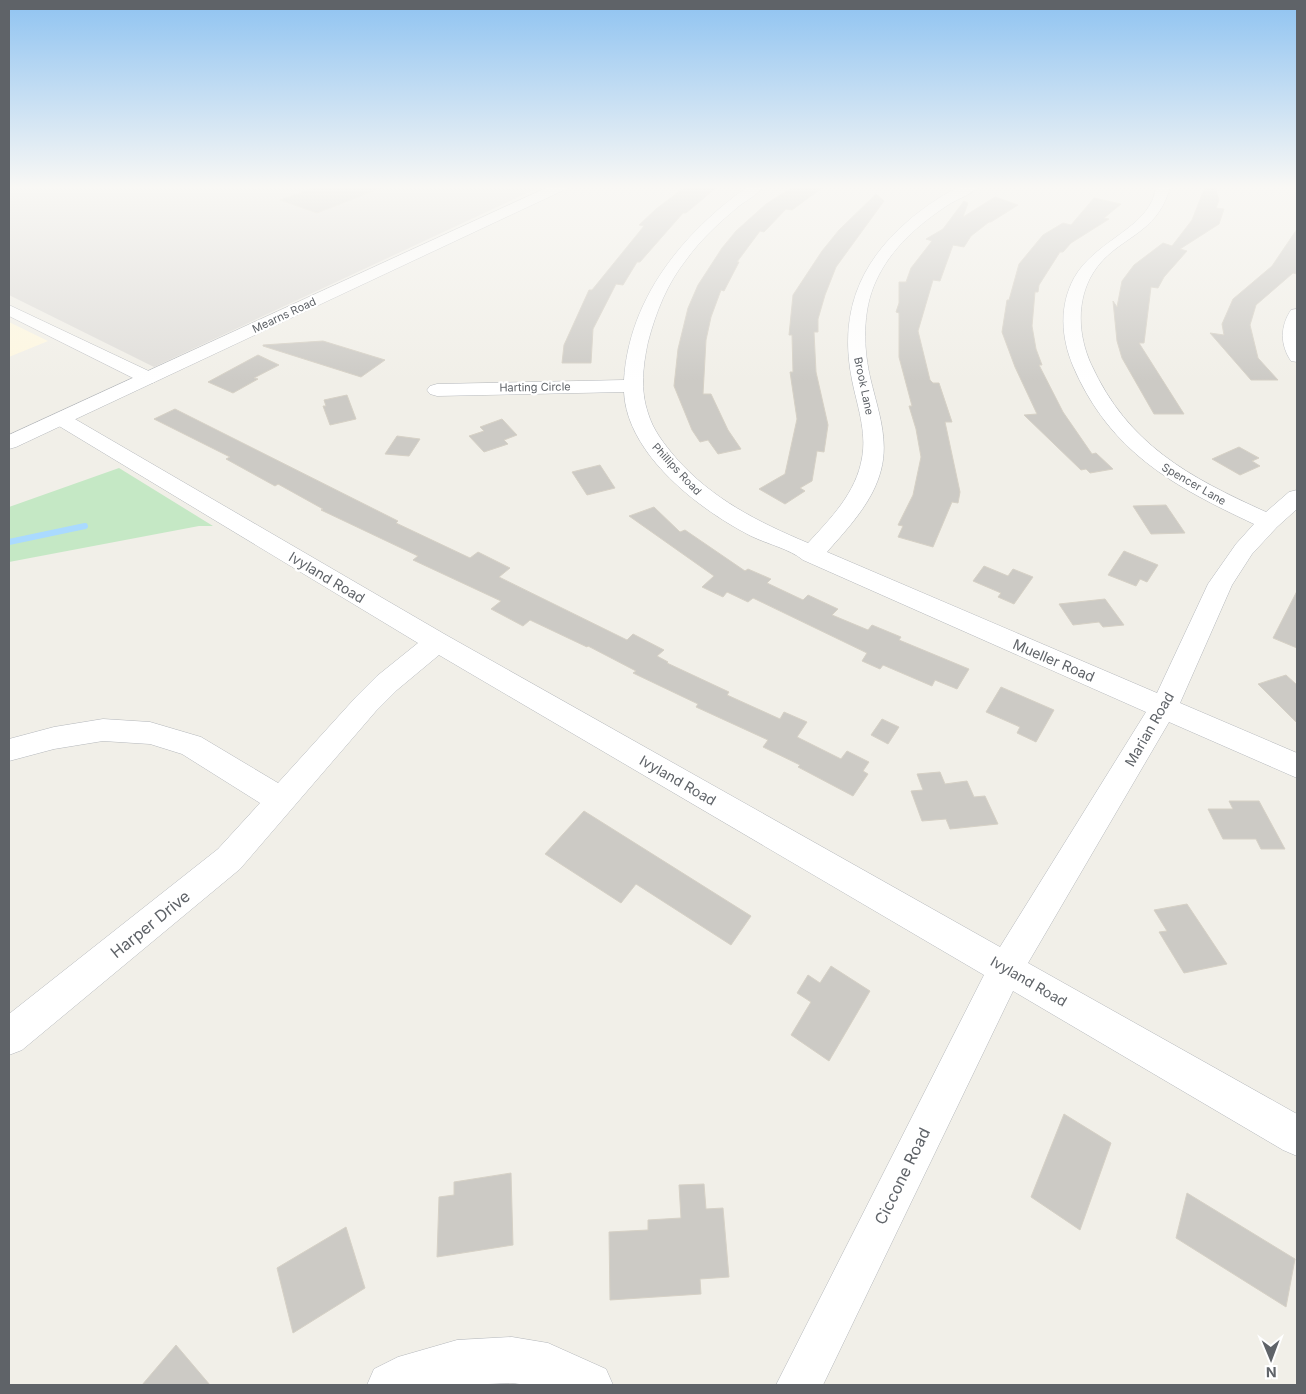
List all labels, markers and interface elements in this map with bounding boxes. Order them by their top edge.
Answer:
street label: Mearns Road [250,294,318,336]
street label: Brook Lane [851,356,877,416]
street label: Harting Circle [499,379,571,395]
street label: Phillips Road [649,440,705,498]
street label: Spencer Lane [1159,460,1229,508]
street label: Ivyland Road [286,548,368,606]
street label: Mueller Road [1011,635,1097,685]
street label: Marian Road [1121,689,1177,769]
street label: Ivyland Road [637,751,719,809]
street label: Harper Drive [106,886,194,962]
street label: Ivyland Road [988,952,1070,1010]
street label: Ciccone Road [870,1124,934,1228]
north arrow [1246,1334,1296,1384]
text: N [1266,1364,1277,1381]

